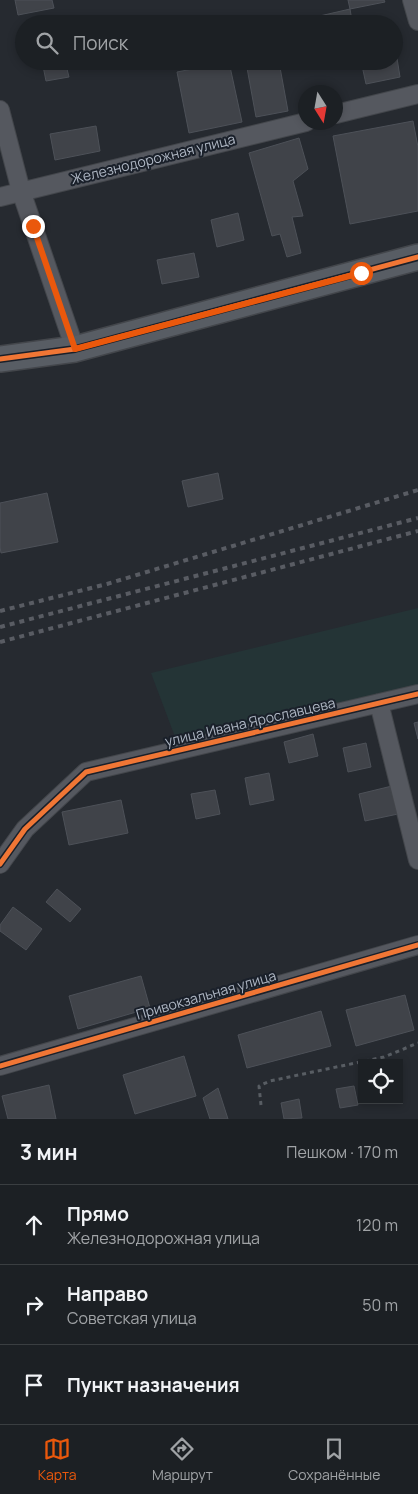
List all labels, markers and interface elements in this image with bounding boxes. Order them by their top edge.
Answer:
search box [15,15,403,70]
icon: search [33,29,61,57]
text: Поиск [73,30,128,56]
north arrow [298,85,343,130]
street label: Железнодорожная улица [69,129,237,188]
route end [22,215,45,238]
route start [350,262,373,285]
street label: улица Ивана Ярославцева [163,693,337,750]
street label: Привокзальная улица [134,965,278,1024]
map controls [358,1059,403,1104]
button: locate [358,1059,403,1104]
text: 3 мин [20,1138,77,1166]
text: Пешком · 170 m [286,1141,398,1163]
text: Прямо [67,1201,129,1227]
icon: ahead [20,1211,48,1239]
text: 120 m [356,1214,398,1236]
text: Железнодорожная улица [67,1227,260,1249]
text: Направо [67,1281,148,1307]
icon: right [20,1291,48,1319]
text: 50 m [362,1294,398,1316]
text: Советская улица [67,1307,197,1329]
icon: arrive [20,1371,48,1399]
text: Пункт назначения [67,1372,240,1398]
tab: Карта [38,1435,77,1484]
tab: Маршрут [152,1435,213,1484]
tab: Сохранённые [288,1435,380,1484]

